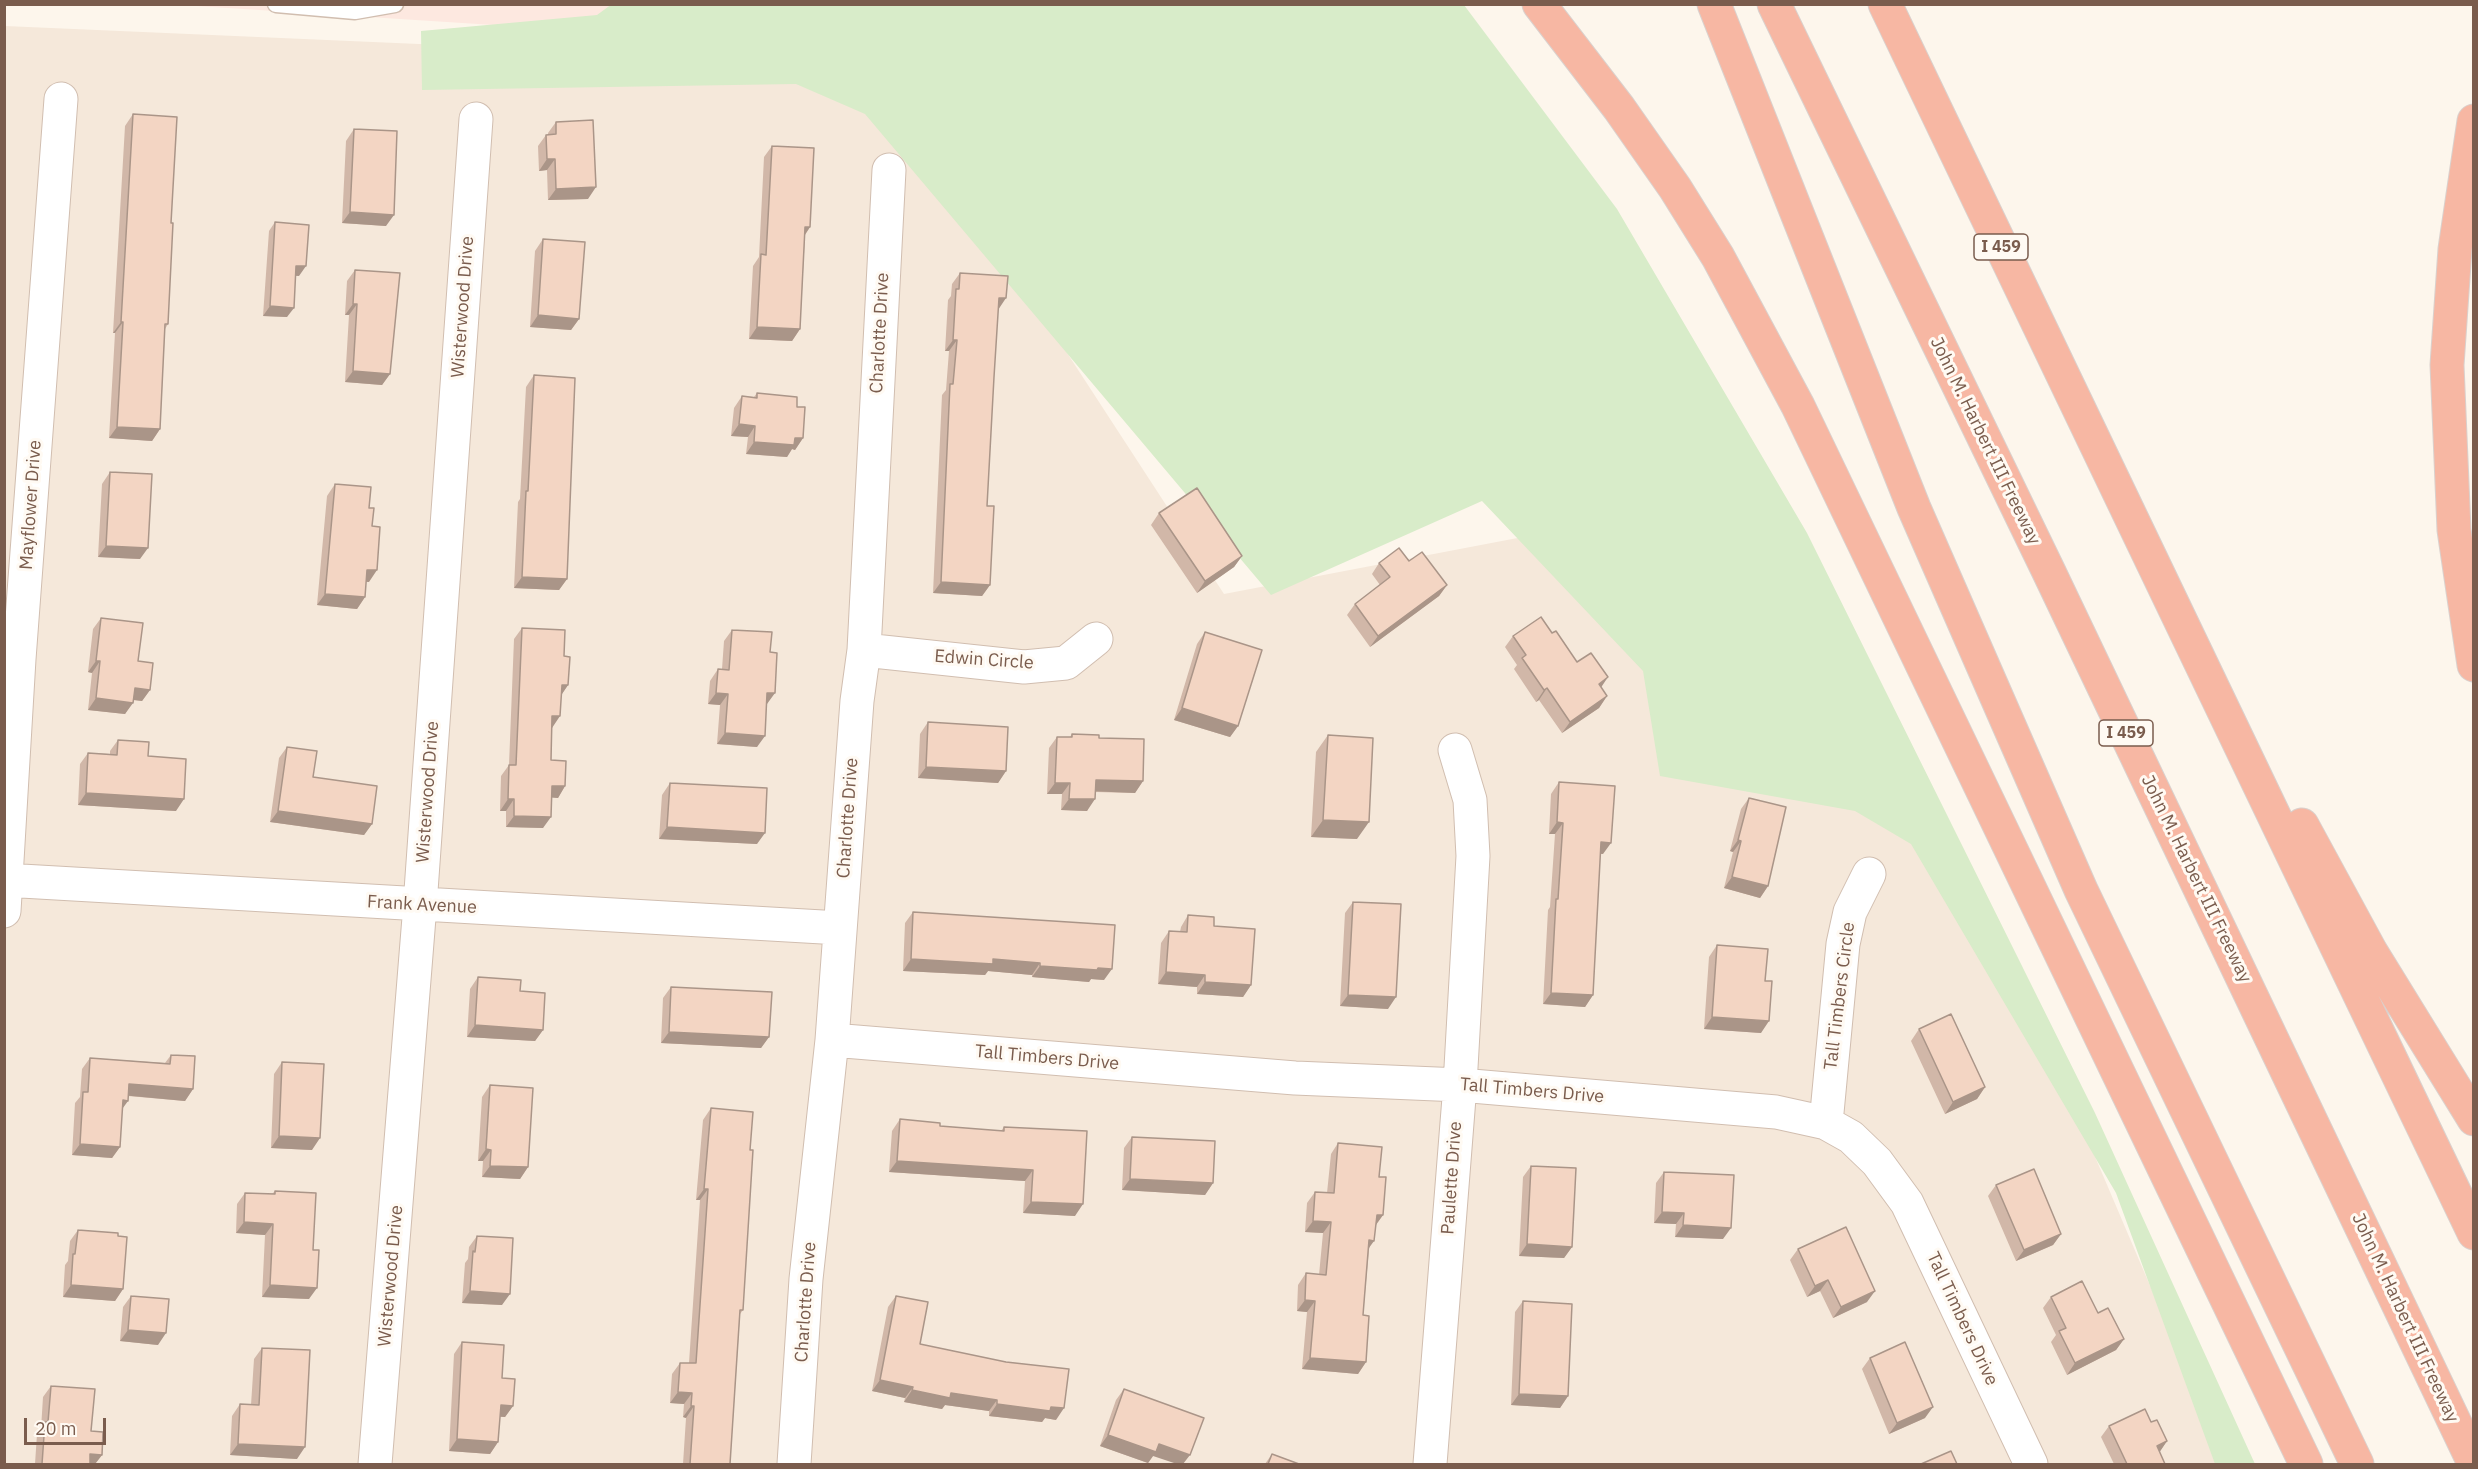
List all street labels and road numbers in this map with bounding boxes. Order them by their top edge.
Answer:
road number: I 459 [1974,234,2028,260]
street label: Wisterwood Drive [447,235,479,379]
street label: Charlotte Drive [866,272,894,394]
street label: John M. Harbert III Freeway [1925,334,2045,548]
street label: Mayflower Drive [16,439,46,571]
street label: Edwin Circle [934,646,1034,674]
street label: Wisterwood Drive [412,720,444,864]
road number: I 459 [2099,720,2153,746]
street label: Charlotte Drive [833,757,863,879]
street label: John M. Harbert III Freeway [2136,772,2256,986]
street label: Frank Avenue [367,891,477,919]
street label: Tall Timbers Circle [1820,921,1860,1071]
street label: Tall Timbers Drive [974,1041,1120,1075]
street label: Tall Timbers Drive [1459,1074,1605,1108]
street label: Paulette Drive [1437,1121,1467,1235]
street label: Wisterwood Drive [374,1204,408,1348]
street label: John M. Harbert III Freeway [2347,1210,2463,1426]
street label: Charlotte Drive [791,1241,821,1363]
street label: Tall Timbers Drive [1922,1249,2002,1389]

